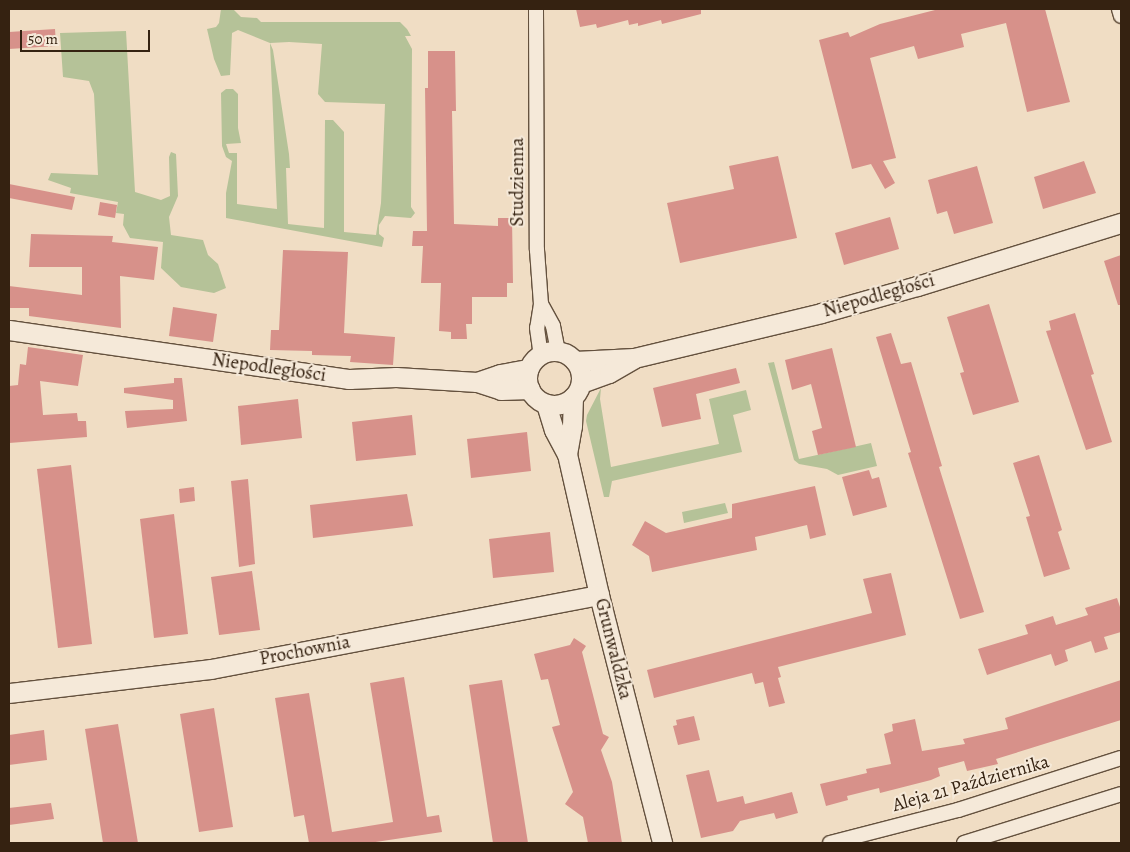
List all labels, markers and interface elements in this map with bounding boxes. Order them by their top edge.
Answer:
scale bar [22,20,152,52]
text: 50 m [28,29,58,49]
street label: Studzienna [507,137,529,227]
street label: Niepodległości [821,269,937,323]
street label: Niepodległości [210,349,328,387]
street label: Grunwaldzka [589,596,637,702]
street label: Prochownia [258,631,352,671]
street label: Aleja 21 Października [890,751,1052,817]

